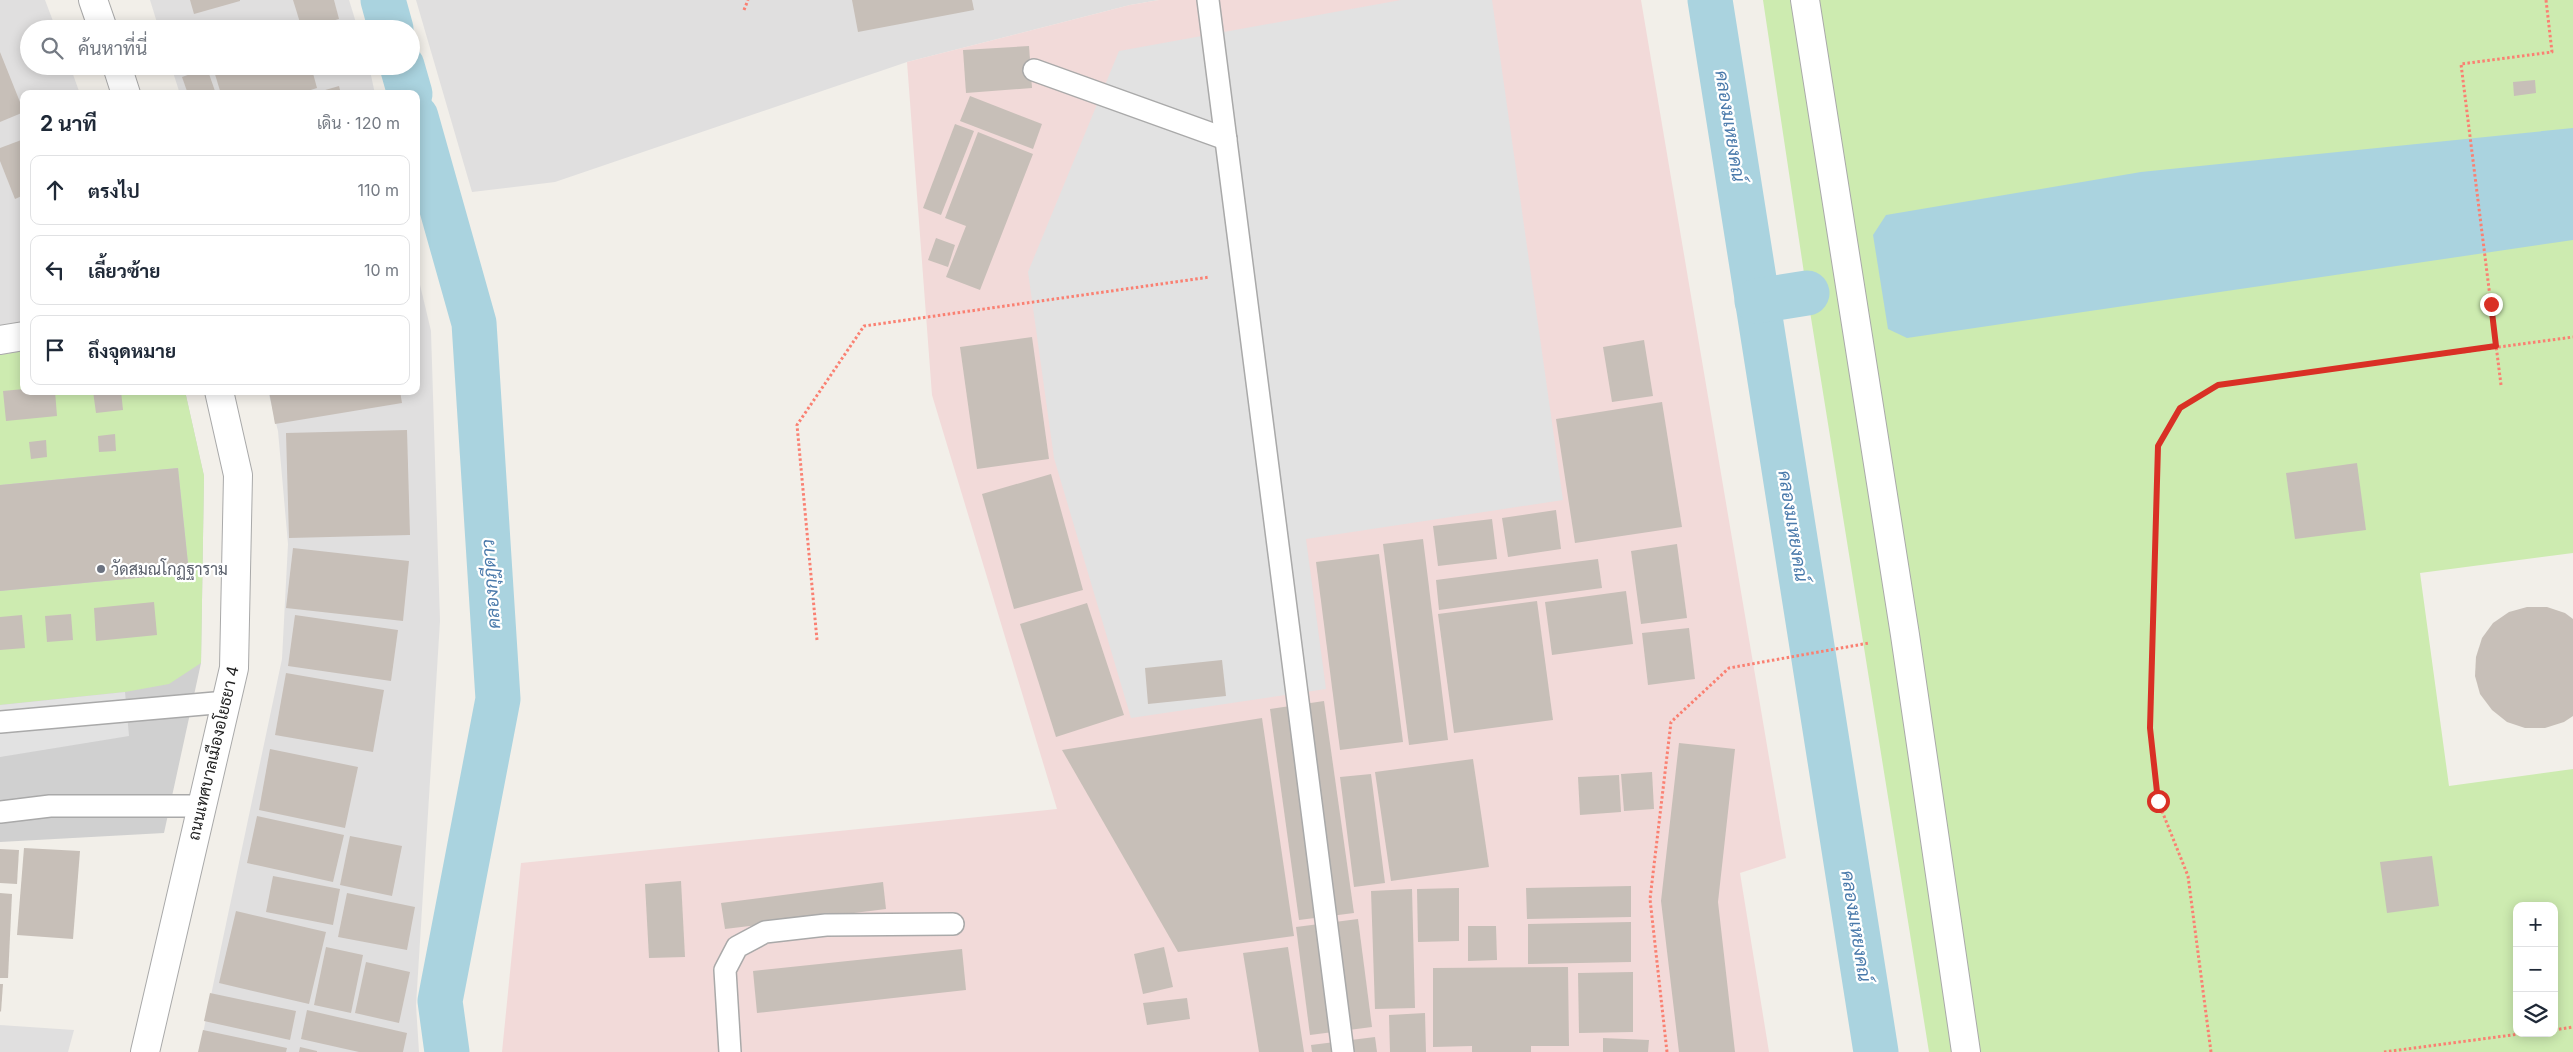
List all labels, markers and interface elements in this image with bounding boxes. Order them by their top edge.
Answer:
search box [20,20,420,75]
icon: search [38,34,66,62]
text: ค้นหาที่นี่ [78,37,147,60]
water label: คลองมเหยงคณ์ [1711,68,1752,186]
text: 2 นาที [40,111,97,136]
text: เดิน · 120 m [317,113,400,133]
icon: ahead [41,176,69,204]
text: ตรงไป [88,180,140,203]
text: 110 m [357,180,399,200]
icon: left [41,256,69,284]
text: เลี้ยวซ้าย [88,260,160,283]
text: 10 m [364,260,399,280]
route end [2480,293,2503,316]
icon: arrive [41,336,69,364]
text: ถึงจุดหมาย [88,340,176,363]
water label: คลองมเหยงคณ์ [1774,468,1815,586]
water label: คลองกุฎีดาว [475,538,506,630]
place label: วัดสมณโกฏฐาราม [111,558,228,580]
marker: วัดสมณโกฏฐาราม [95,563,107,575]
street label: ถนนเทศบาลเมืองอโยธยา 4 [182,664,243,842]
route start [2147,790,2170,813]
water label: คลองมเหยงคณ์ [1837,868,1878,986]
map controls [2513,902,2558,1037]
button: + [2513,902,2558,947]
button: − [2513,947,2558,992]
button: layers [2513,992,2558,1037]

